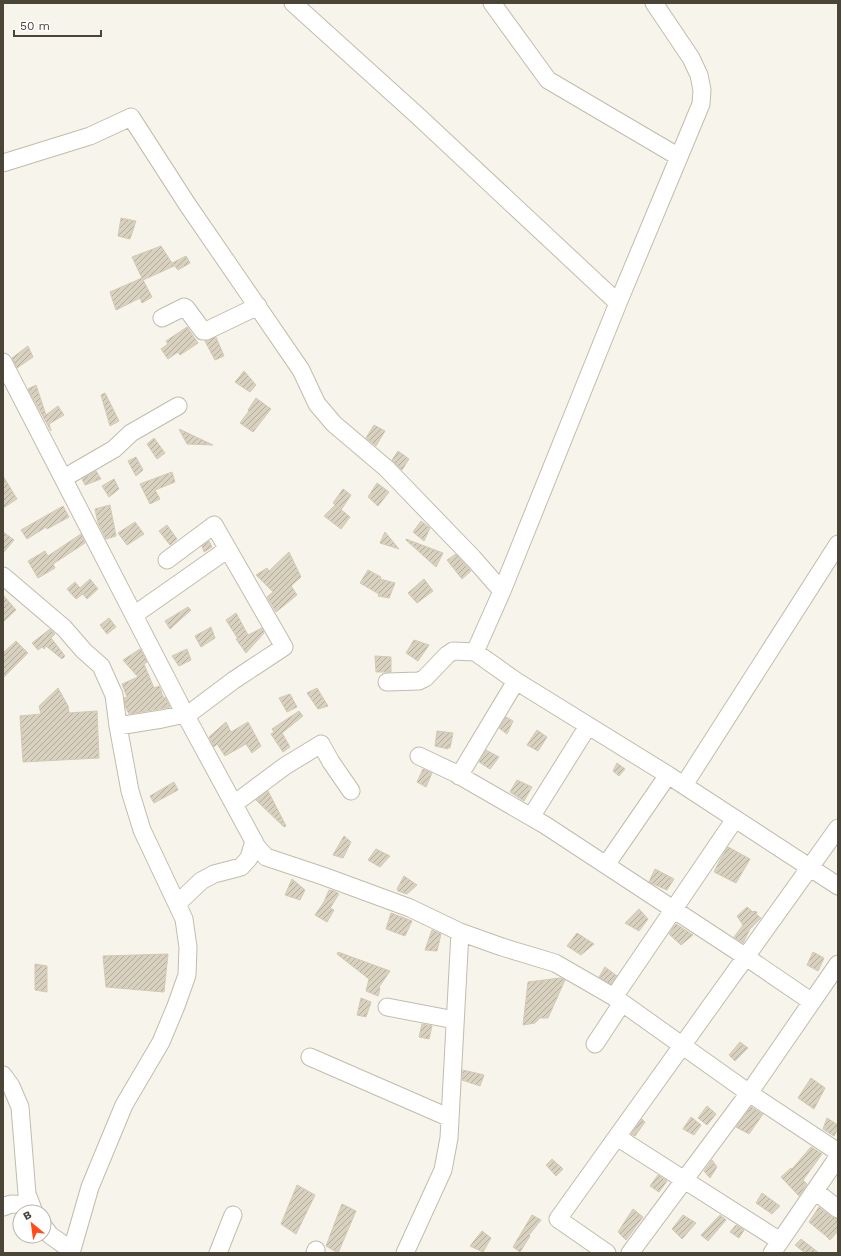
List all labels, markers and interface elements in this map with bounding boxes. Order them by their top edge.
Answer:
scale bar [14,12,101,38]
text: 50 m [20,19,50,33]
north arrow [12,1204,52,1244]
text: B [21,1208,34,1223]

